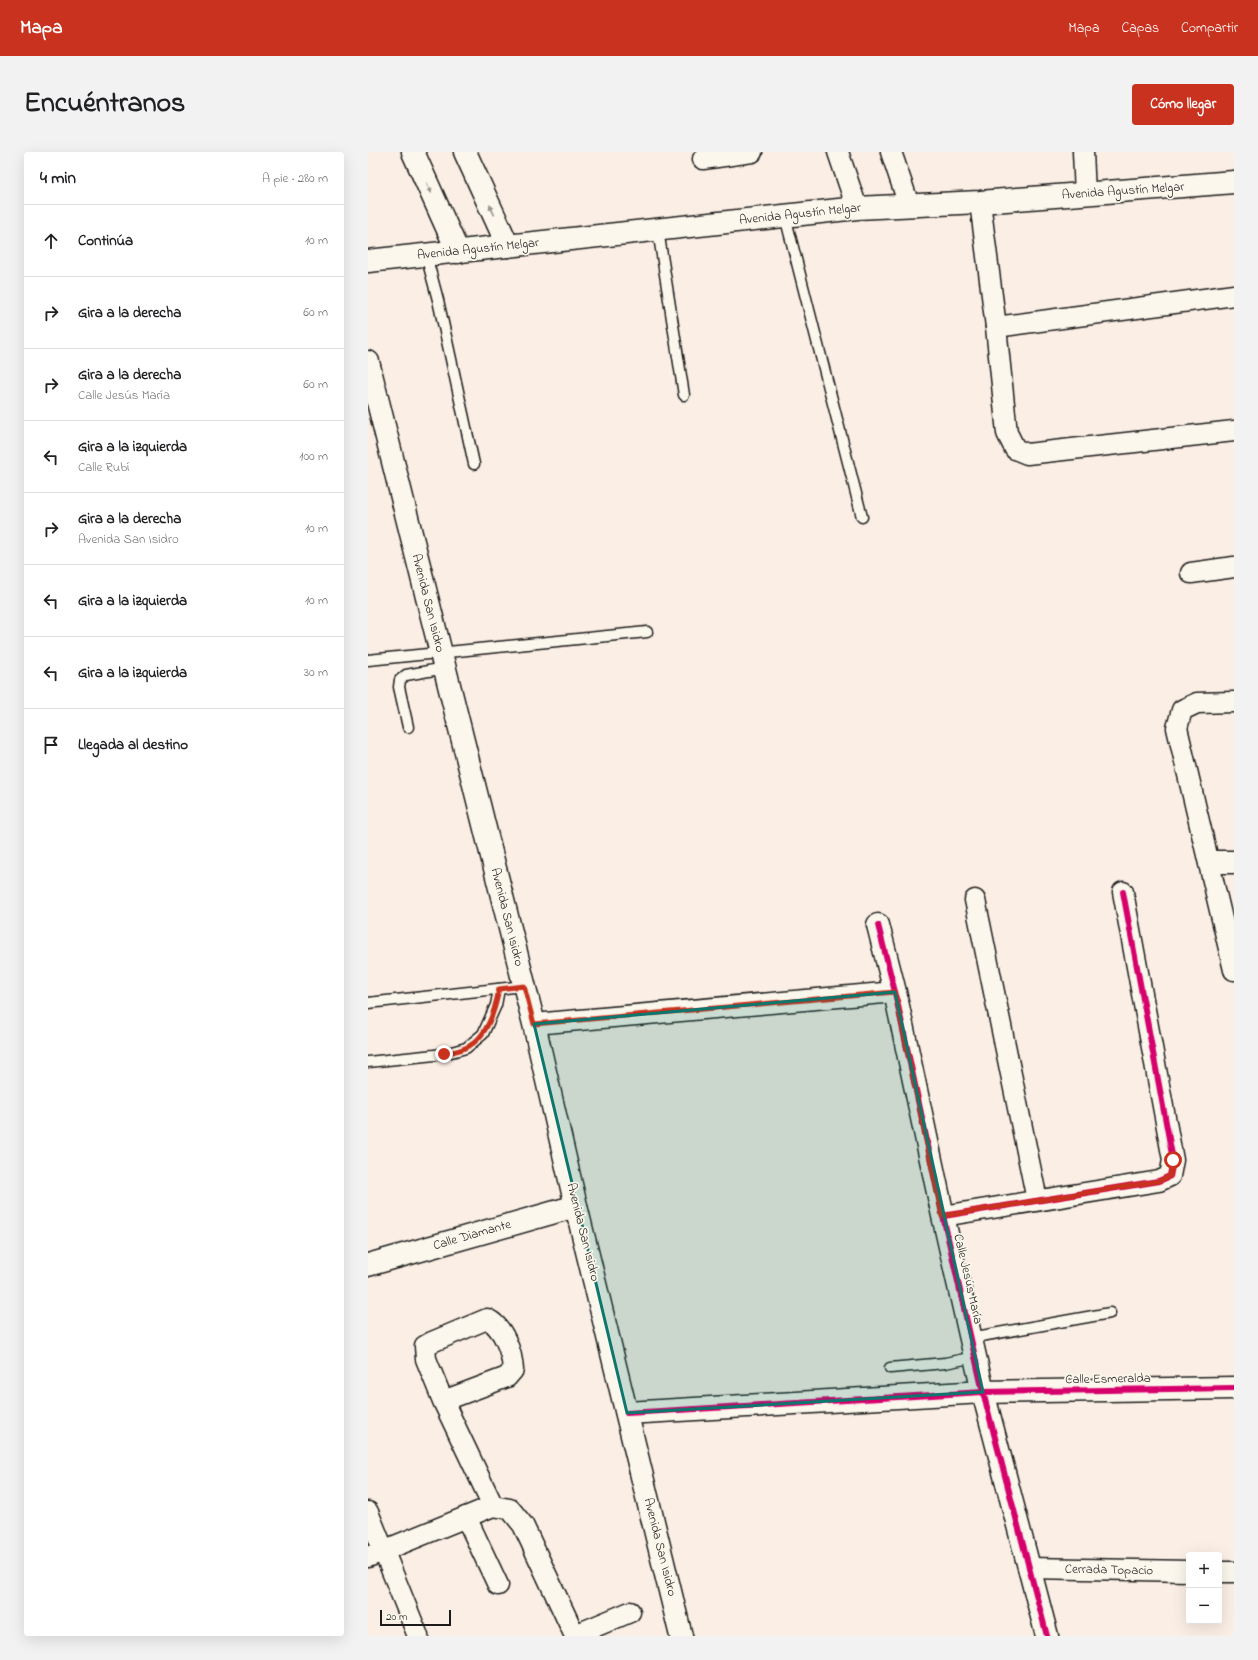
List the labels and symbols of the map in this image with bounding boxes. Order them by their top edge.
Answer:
street label: Avenida Agustín Melgar [1061,177,1186,206]
one-way arrow [426,182,432,193]
street label: Avenida Agustín Melgar [738,198,863,231]
one-way arrow [489,205,495,216]
street label: Avenida Agustín Melgar [416,233,541,266]
street label: Avenida San Isidro [407,552,449,654]
street label: Avenida San Isidro [486,866,528,968]
route end [435,1045,453,1063]
route start [1164,1151,1182,1169]
street label: Avenida San Isidro [562,1181,604,1283]
street label: Calle Diamante [431,1215,513,1255]
street label: Calle Jesús María [948,1232,988,1326]
street label: Calle Esmeralda [1065,1369,1151,1389]
street label: Avenida San Isidro [639,1496,681,1598]
street label: Cerrada Topacio [1065,1560,1154,1580]
scale bar [380,1608,451,1627]

